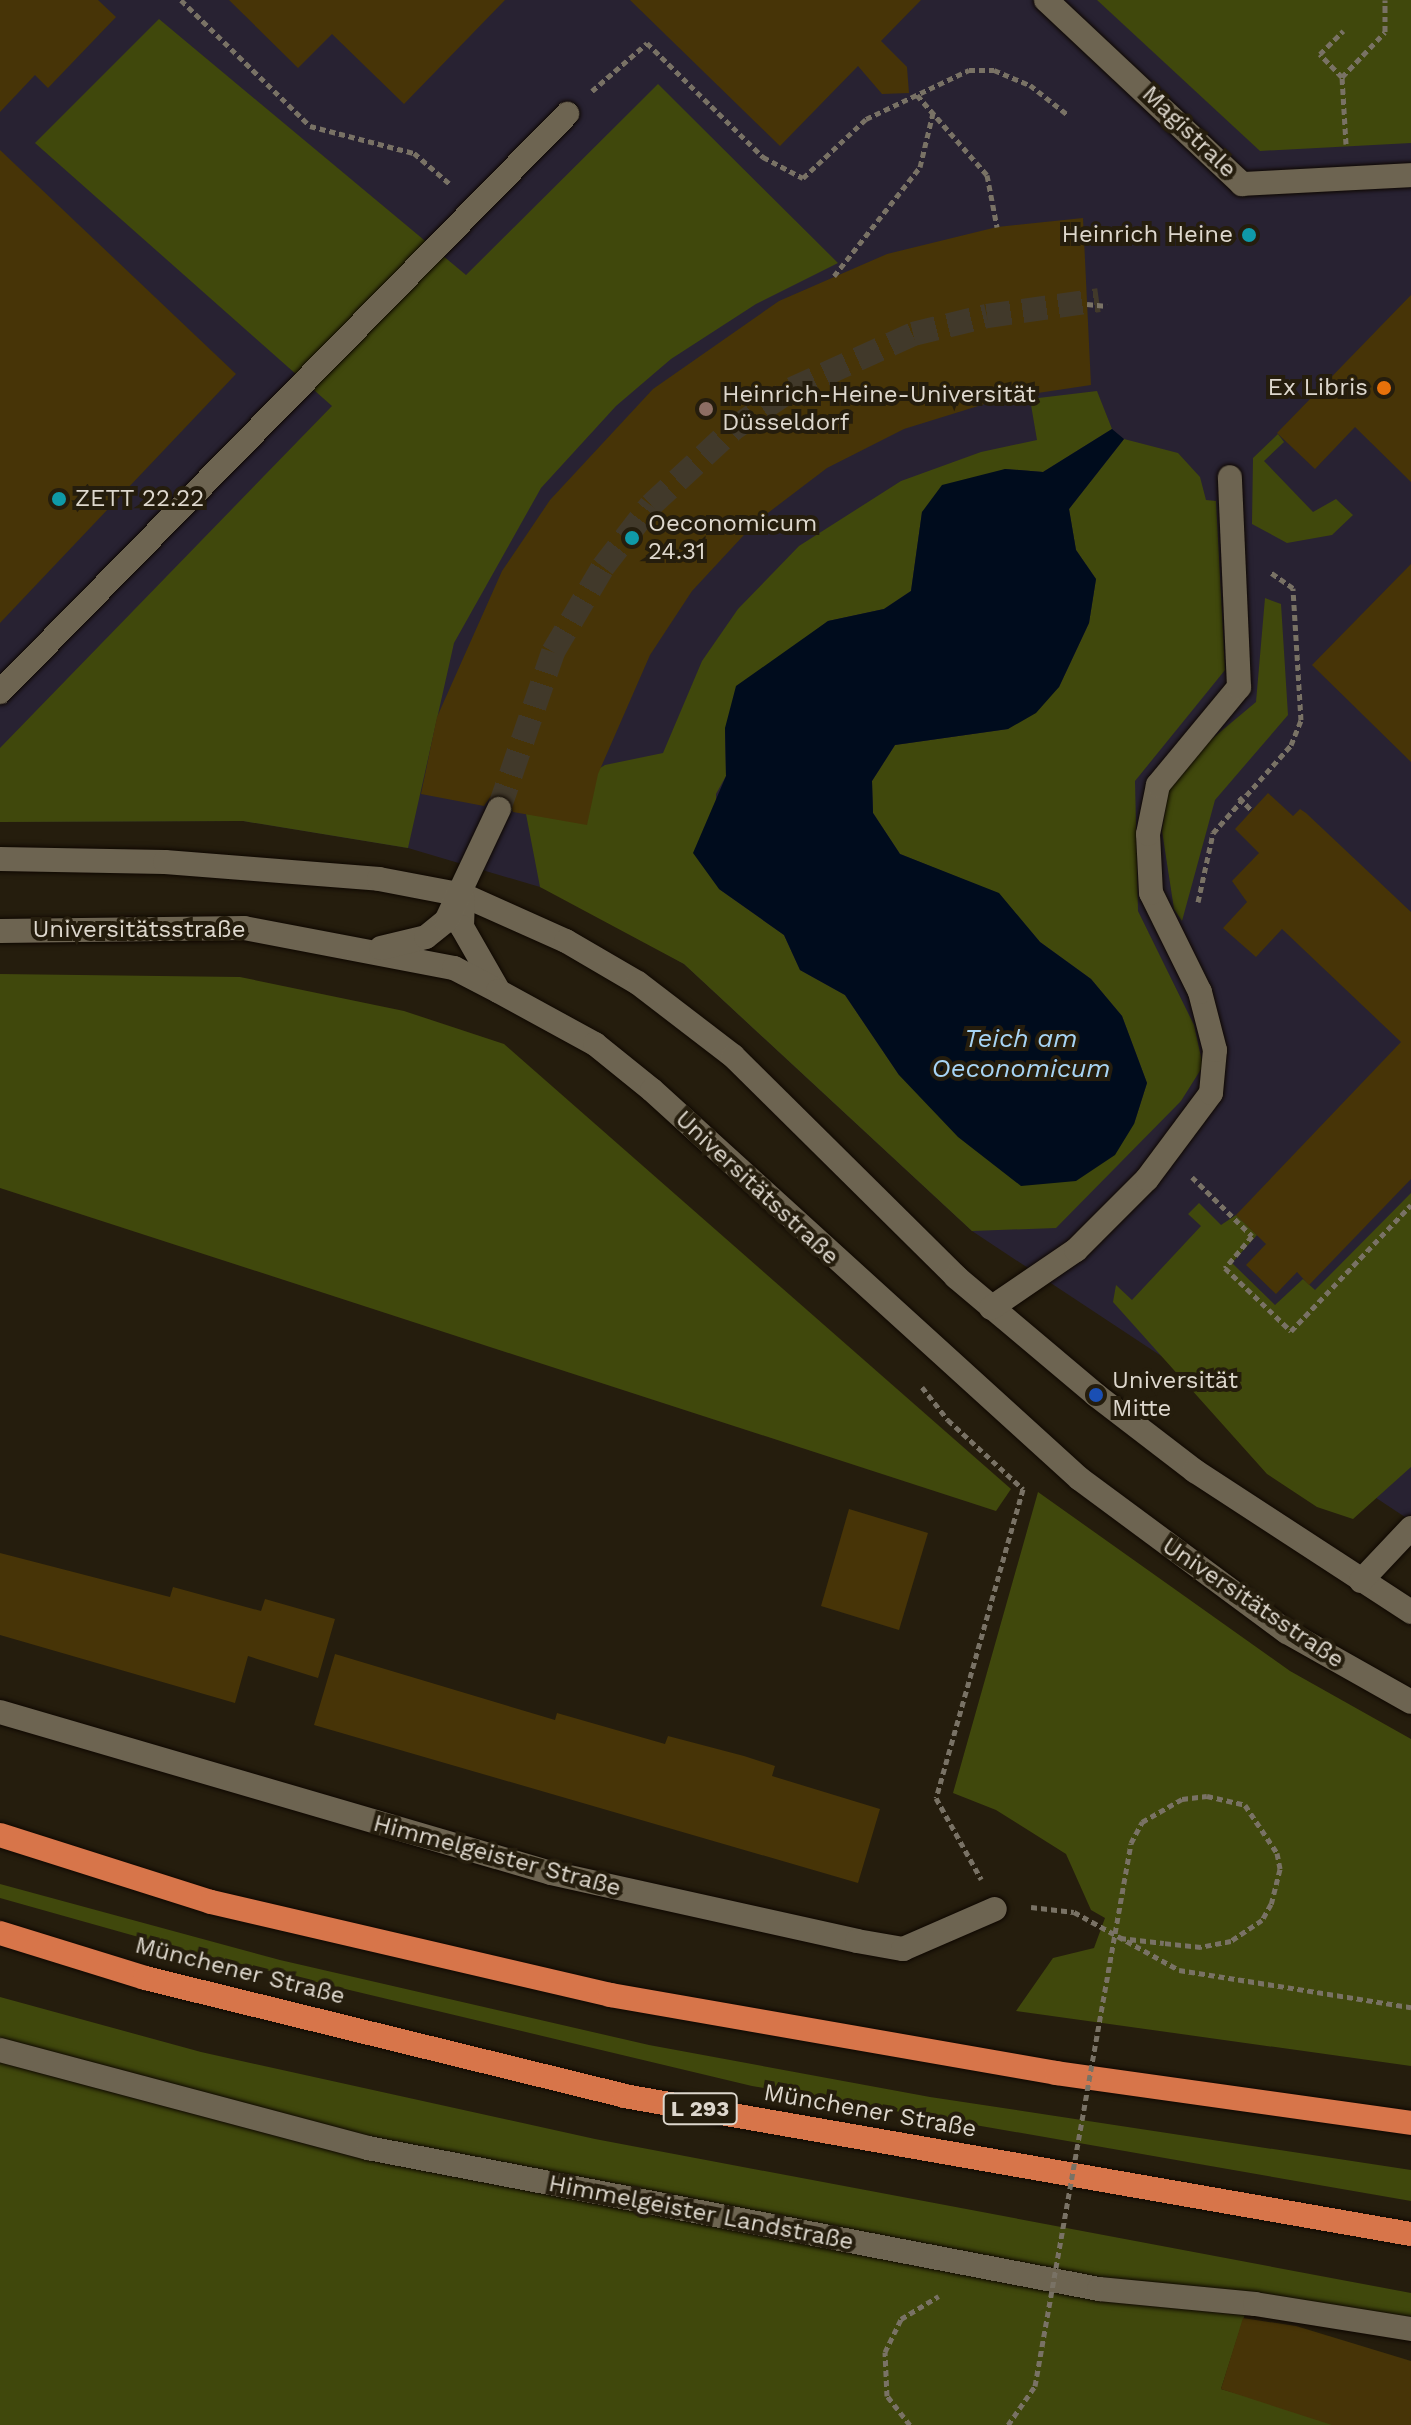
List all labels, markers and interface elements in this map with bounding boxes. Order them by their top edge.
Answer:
street label: Magistrale [1136,80,1242,184]
place label: Heinrich Heine [1061,221,1233,249]
marker: Heinrich Heine [1240,226,1258,244]
place label: Ex Libris [1267,374,1368,402]
marker: Ex Libris [1375,379,1393,397]
place label: Heinrich-Heine-Universität Düsseldorf [722,381,1036,437]
marker: Heinrich-Heine-Universität Düsseldorf [697,400,715,418]
place label: ZETT 22.22 [75,485,205,513]
marker: ZETT 22.22 [50,490,68,508]
place label: Oeconomicum 24.31 [648,510,817,566]
marker: Oeconomicum 24.31 [623,529,641,547]
street label: Universitätsstraße [32,916,246,944]
water label: Teich am Oeconomicum [932,1023,1110,1084]
street label: Universitätsstraße [669,1105,845,1271]
place label: Universität Mitte [1112,1367,1238,1423]
marker: Universität Mitte [1087,1386,1105,1404]
street label: Universitätsstraße [1157,1532,1349,1674]
street label: Himmelgeister Straße [370,1809,624,1903]
street label: Münchener Straße [132,1931,348,2011]
street label: Münchener Straße [761,2078,979,2144]
road number: L 293 [662,2091,738,2127]
street label: Himmelgeister Landstraße [546,2169,856,2257]

